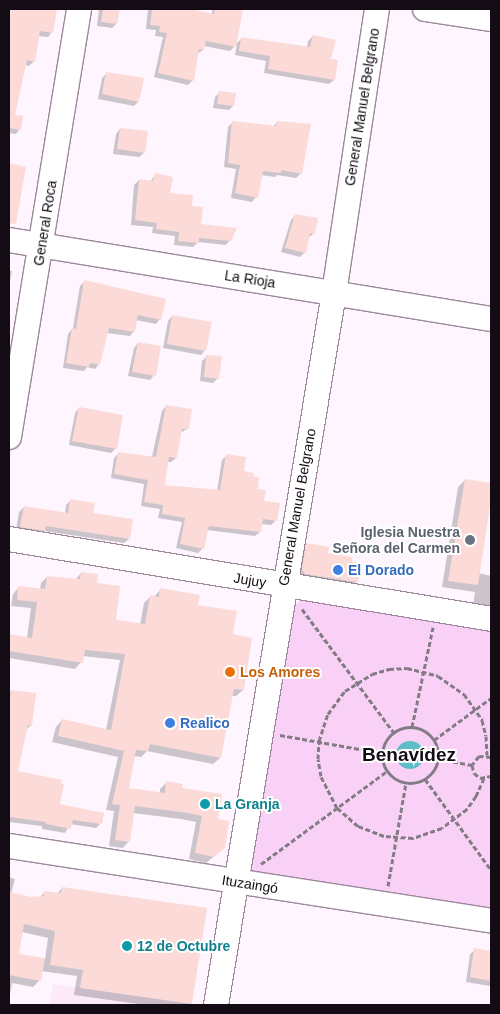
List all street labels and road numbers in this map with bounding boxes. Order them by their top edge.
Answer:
street label: General Manuel Belgrano [341,27,383,187]
street label: General Roca [30,179,60,267]
street label: La Rioja [223,267,277,291]
street label: General Manuel Belgrano [275,427,319,587]
street label: Jujuy [233,569,267,591]
street label: Ituzaingó [221,871,279,897]

